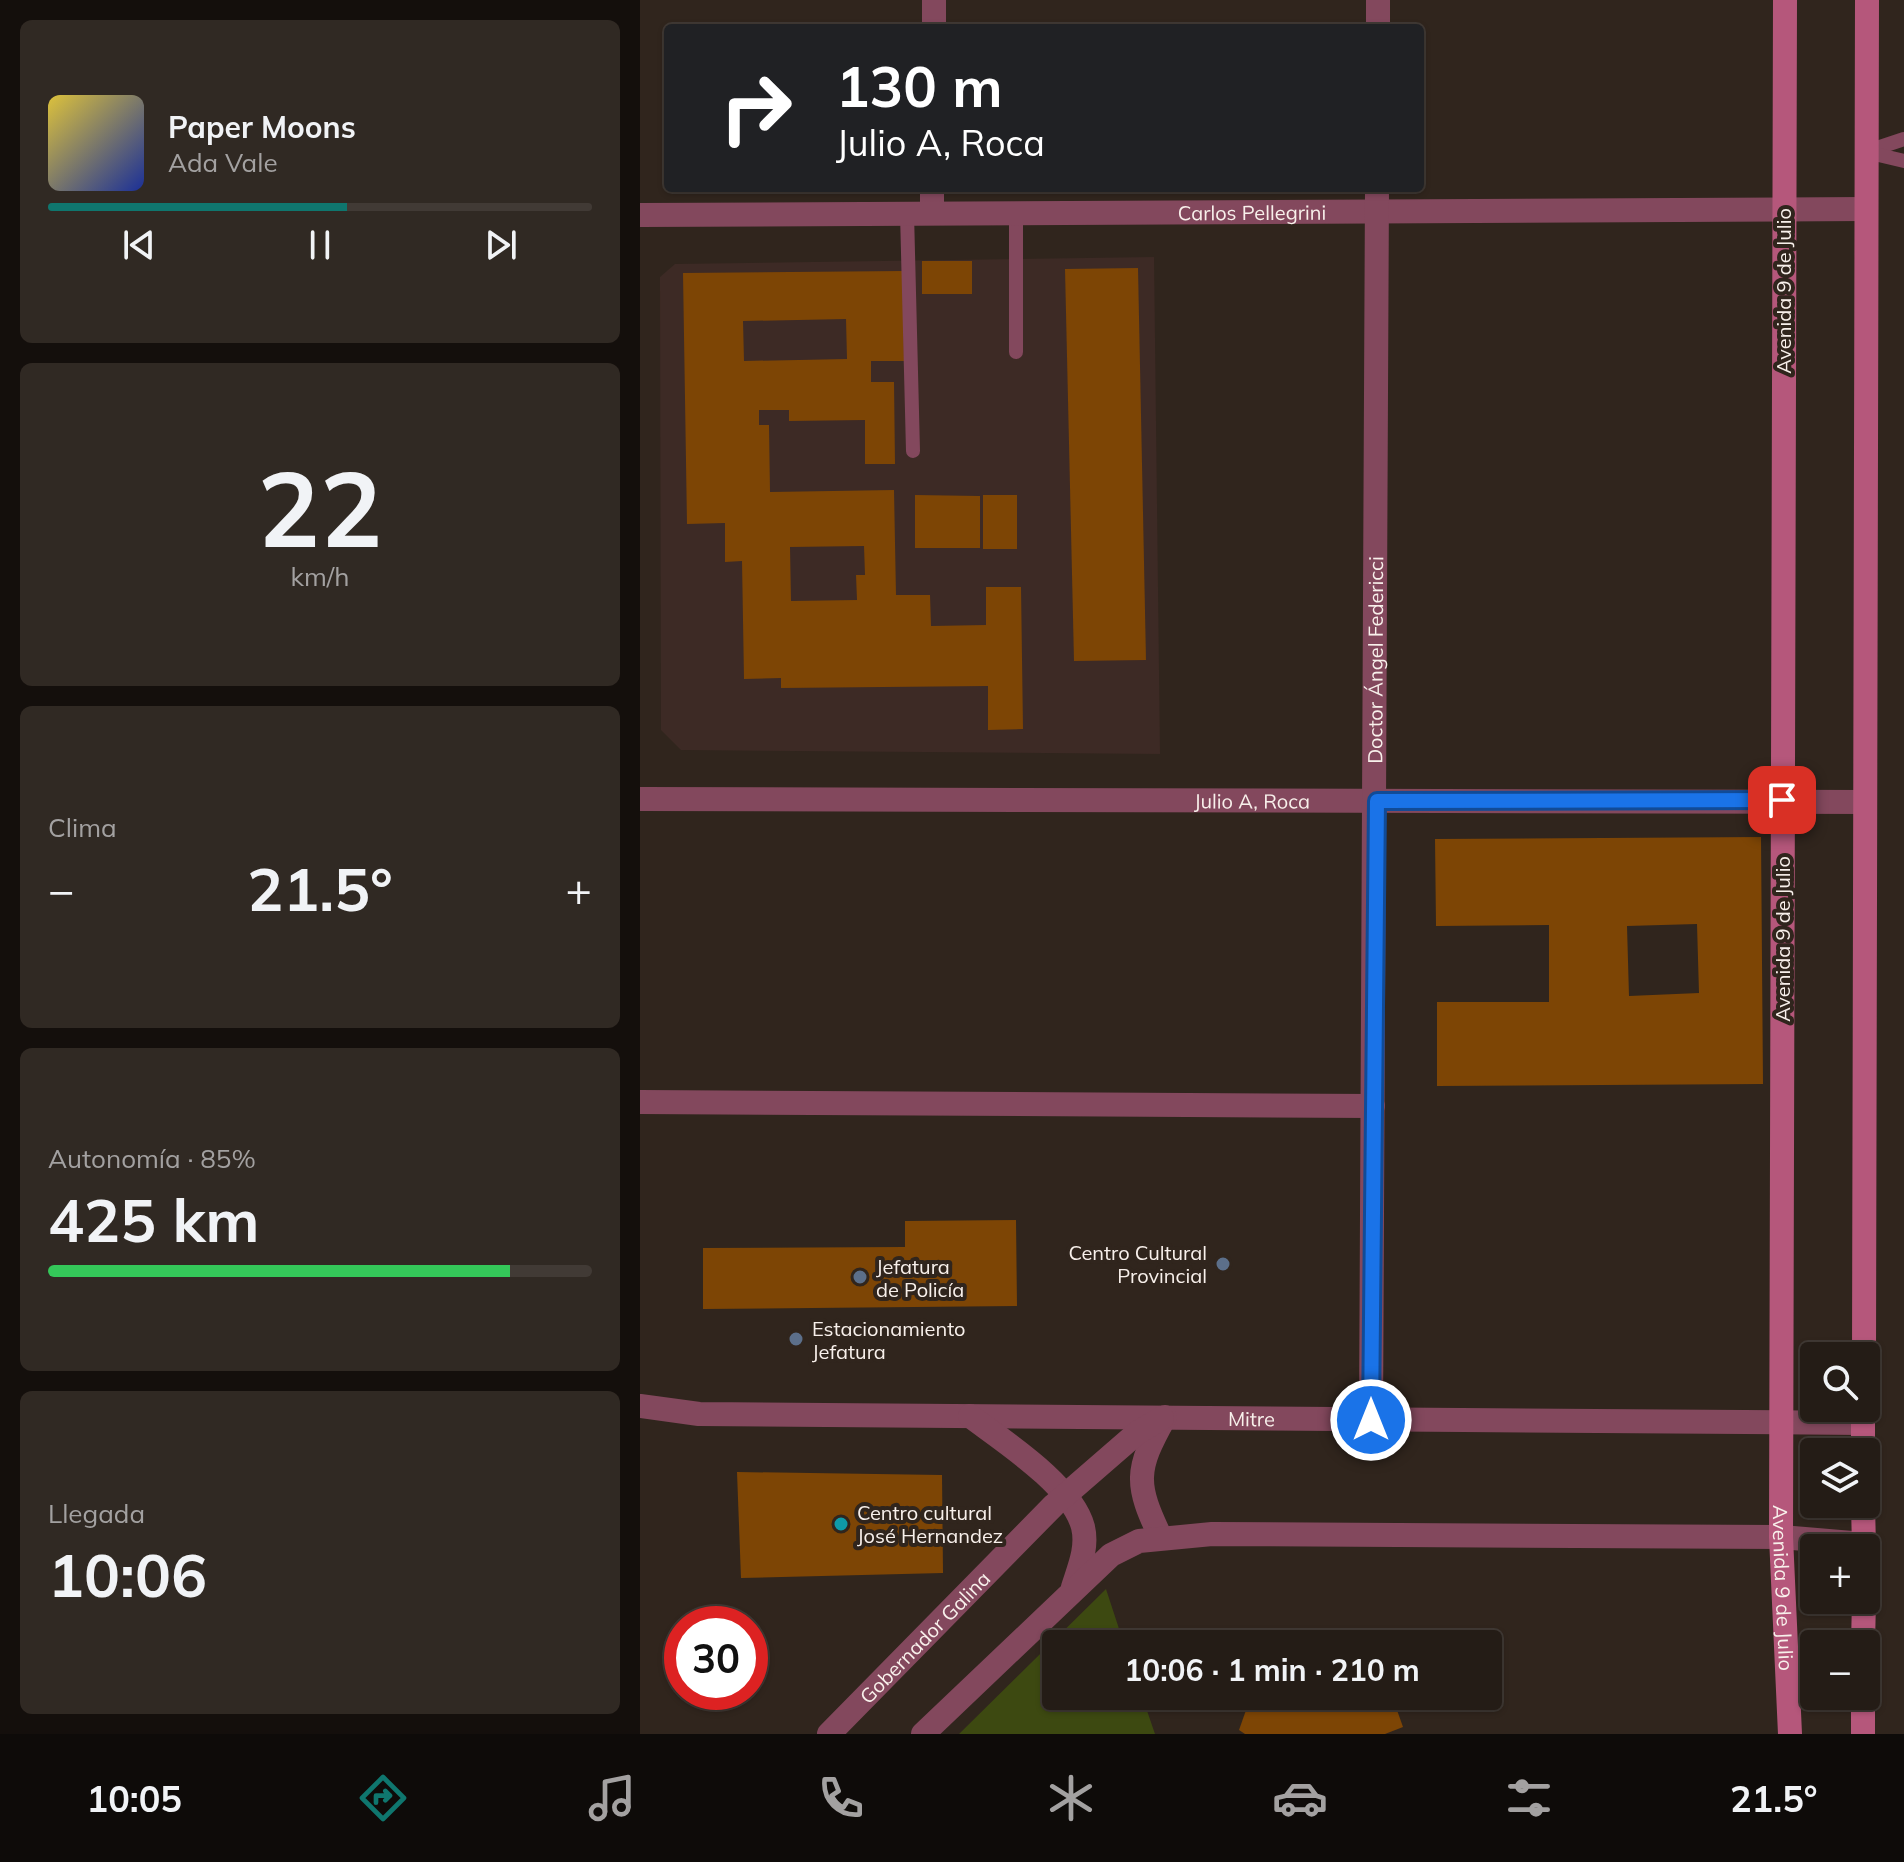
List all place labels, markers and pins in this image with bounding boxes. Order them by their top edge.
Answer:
pin [1748,766,1816,834]
place label: Centro Cultural Provincial [1068,1240,1207,1288]
place label: Jefatura de Policía [876,1254,964,1302]
marker: Centro Cultural Provincial [1214,1255,1232,1273]
marker: Jefatura de Policía [851,1268,869,1286]
place label: Estacionamiento Jefatura [812,1316,965,1364]
marker: Estacionamiento Jefatura [787,1330,805,1348]
place label: Centro cultural José Hernandez [857,1500,1003,1548]
marker: Centro cultural José Hernandez [832,1515,850,1533]

